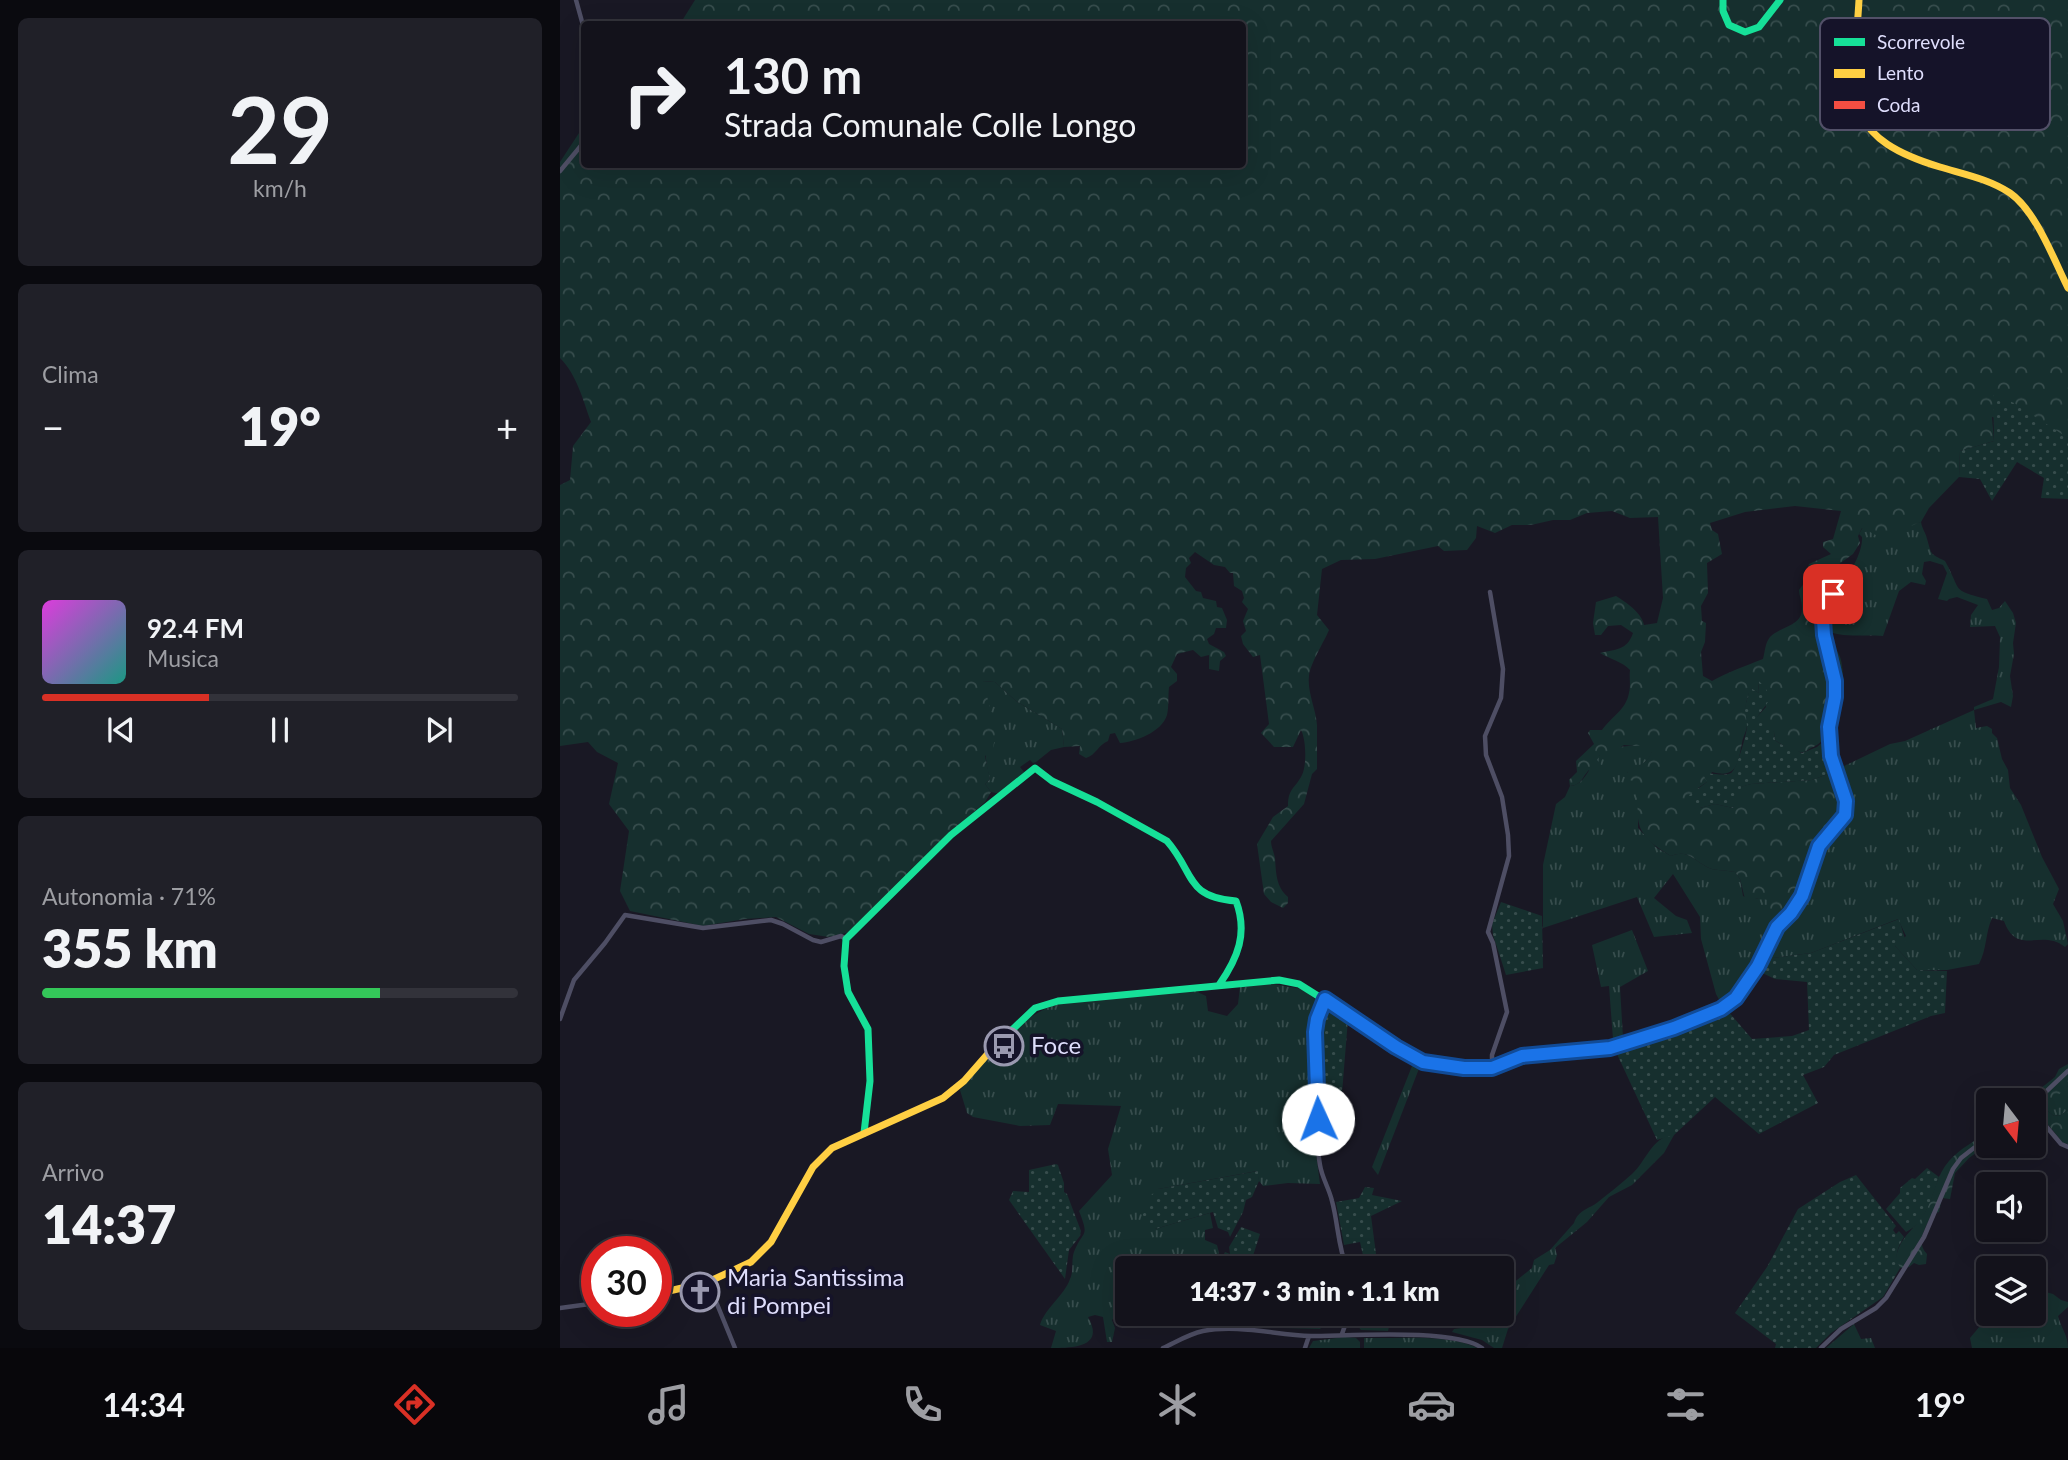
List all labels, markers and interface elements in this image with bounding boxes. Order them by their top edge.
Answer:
legend [1820,18,2050,130]
text: Scorrevole [1877,30,1965,53]
text: 130 m [724,46,862,104]
icon: right [609,49,700,140]
text: Lento [1877,61,1924,84]
text: 29 [227,74,333,183]
text: Coda [1877,93,1920,116]
text: Strada Comunale Colle Longo [724,105,1136,144]
text: km/h [253,174,307,202]
text: Clima [42,360,99,388]
text: 19° [239,395,321,457]
text: − [42,404,64,450]
text: + [496,404,518,450]
pin [1803,564,1863,624]
icon: arrive [1814,575,1852,613]
text: 92.4 FM [147,612,244,644]
text: Musica [147,644,219,672]
icon: previous [102,711,140,749]
icon: pause [261,711,299,749]
icon: next [420,711,458,749]
text: Autonomia · 71% [42,882,216,910]
text: 355 km [42,917,218,979]
bus stop icon: Foce [983,1025,1025,1067]
place label: Foce [1031,1030,1081,1059]
position arrow [1281,1082,1355,1156]
north arrow [1976,1088,2046,1158]
map controls [1976,1088,2046,1326]
text: Arrivo [42,1158,104,1186]
button: sound [1976,1172,2046,1242]
text: 14:37 [42,1193,176,1255]
speed limit sign: 30 [581,1236,672,1327]
button: layers [1976,1256,2046,1326]
place label: Maria Santissima di Pompei [727,1262,904,1319]
church icon: Maria Santissima di Pompei [679,1271,721,1313]
text: 14:37 · 3 min · 1.1 km [1189,1275,1440,1307]
icon: directions [390,1380,439,1429]
icon: music [644,1380,693,1429]
icon: phone [898,1380,947,1429]
icon: climate [1153,1380,1202,1429]
icon: car [1407,1380,1456,1429]
icon: filters [1661,1380,1710,1429]
text: 14:34 [103,1385,185,1424]
text: 19° [1915,1385,1965,1424]

